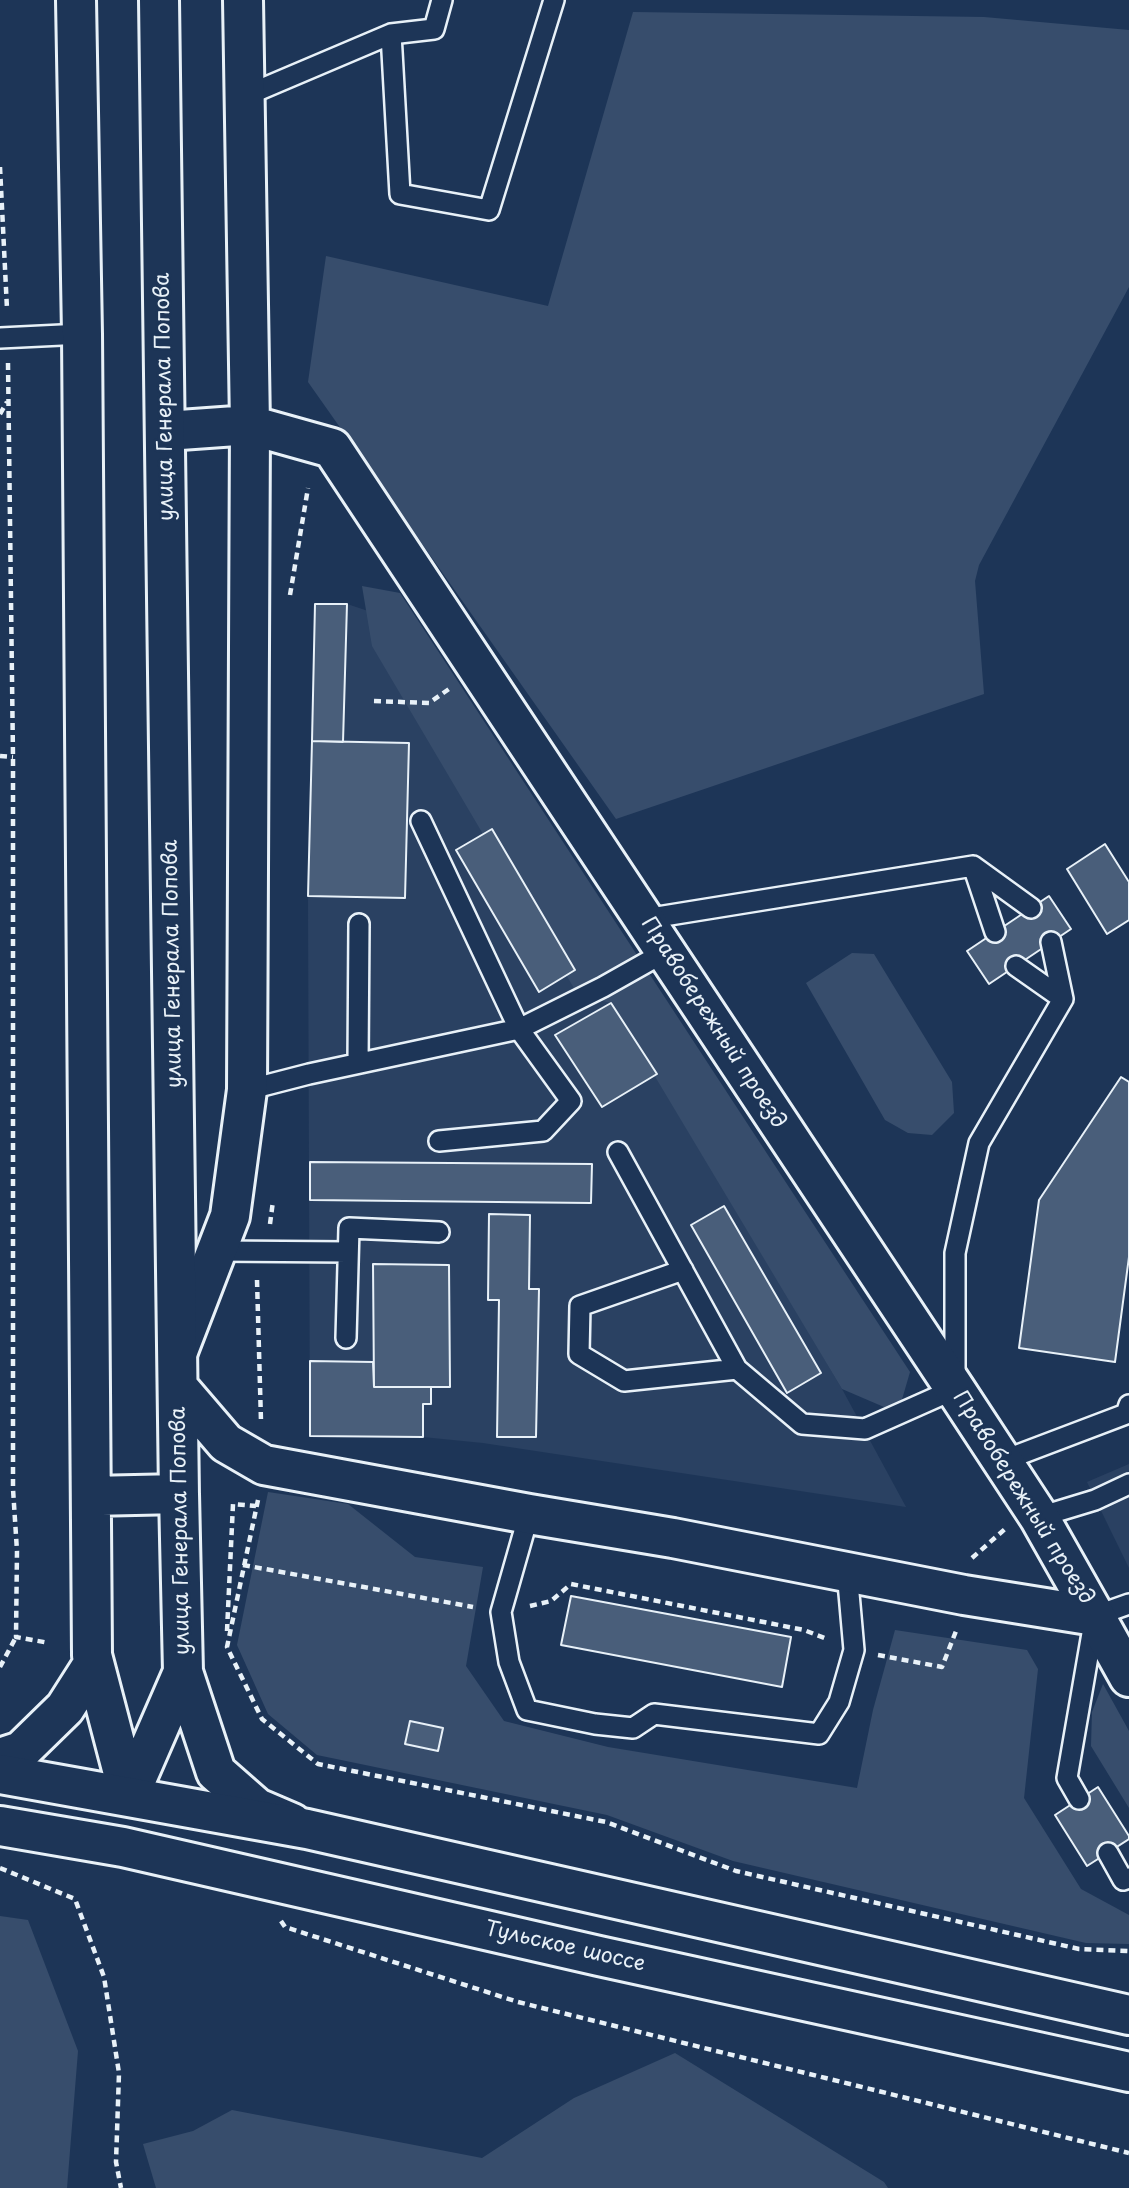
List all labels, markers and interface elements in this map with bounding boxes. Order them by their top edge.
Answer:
street label: улица Генерала Попова [150,273,180,521]
street label: улица Генерала Попова [158,840,188,1088]
street label: Правобережный проезд [635,913,791,1133]
street label: Правобережный проезд [947,1387,1099,1609]
street label: улица Генерала Попова [166,1407,196,1655]
street label: Тульское шоссе [482,1916,648,1978]

